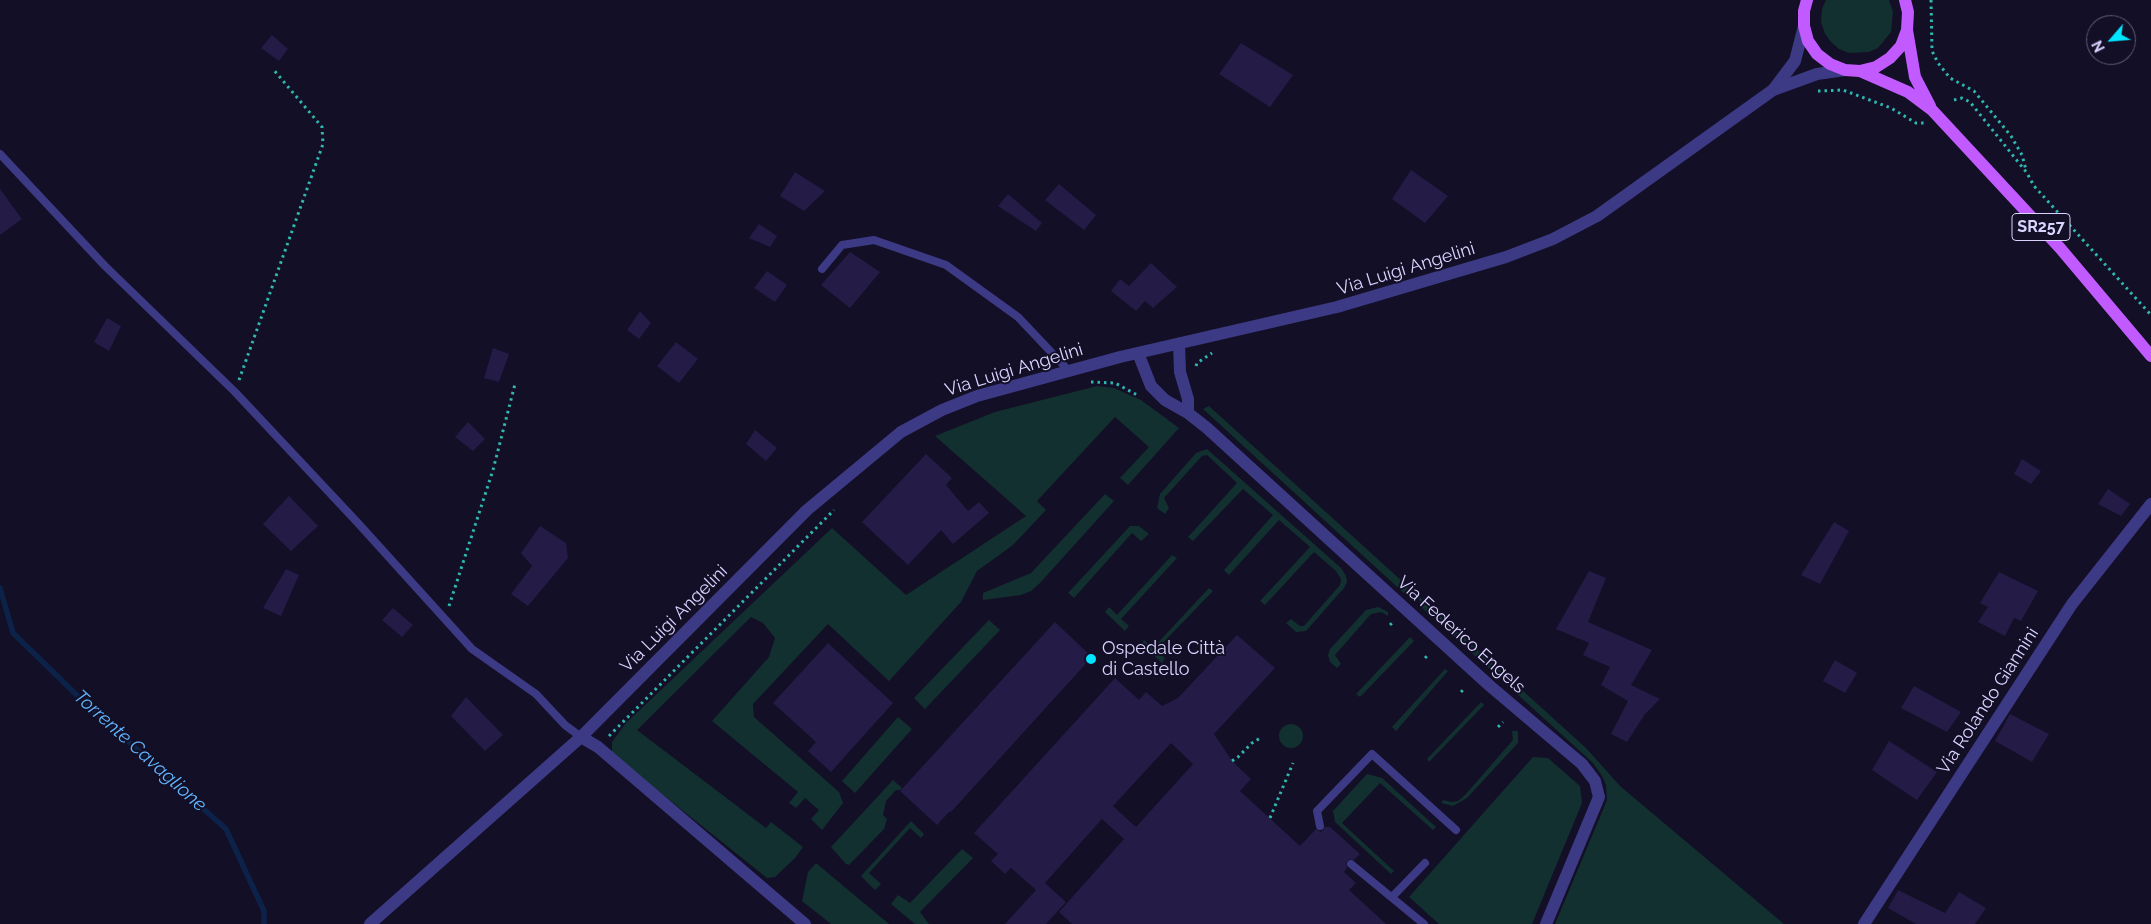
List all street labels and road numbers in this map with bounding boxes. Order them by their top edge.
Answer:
road number: SR257 [2012,213,2070,240]
street label: Via Luigi Angelini [1335,238,1477,300]
street label: Via Luigi Angelini [943,339,1085,401]
street label: Via Luigi Angelini [616,561,732,677]
street label: Via Federico Engels [1393,572,1529,698]
street label: Via Rolando Giannini [1933,624,2043,778]

